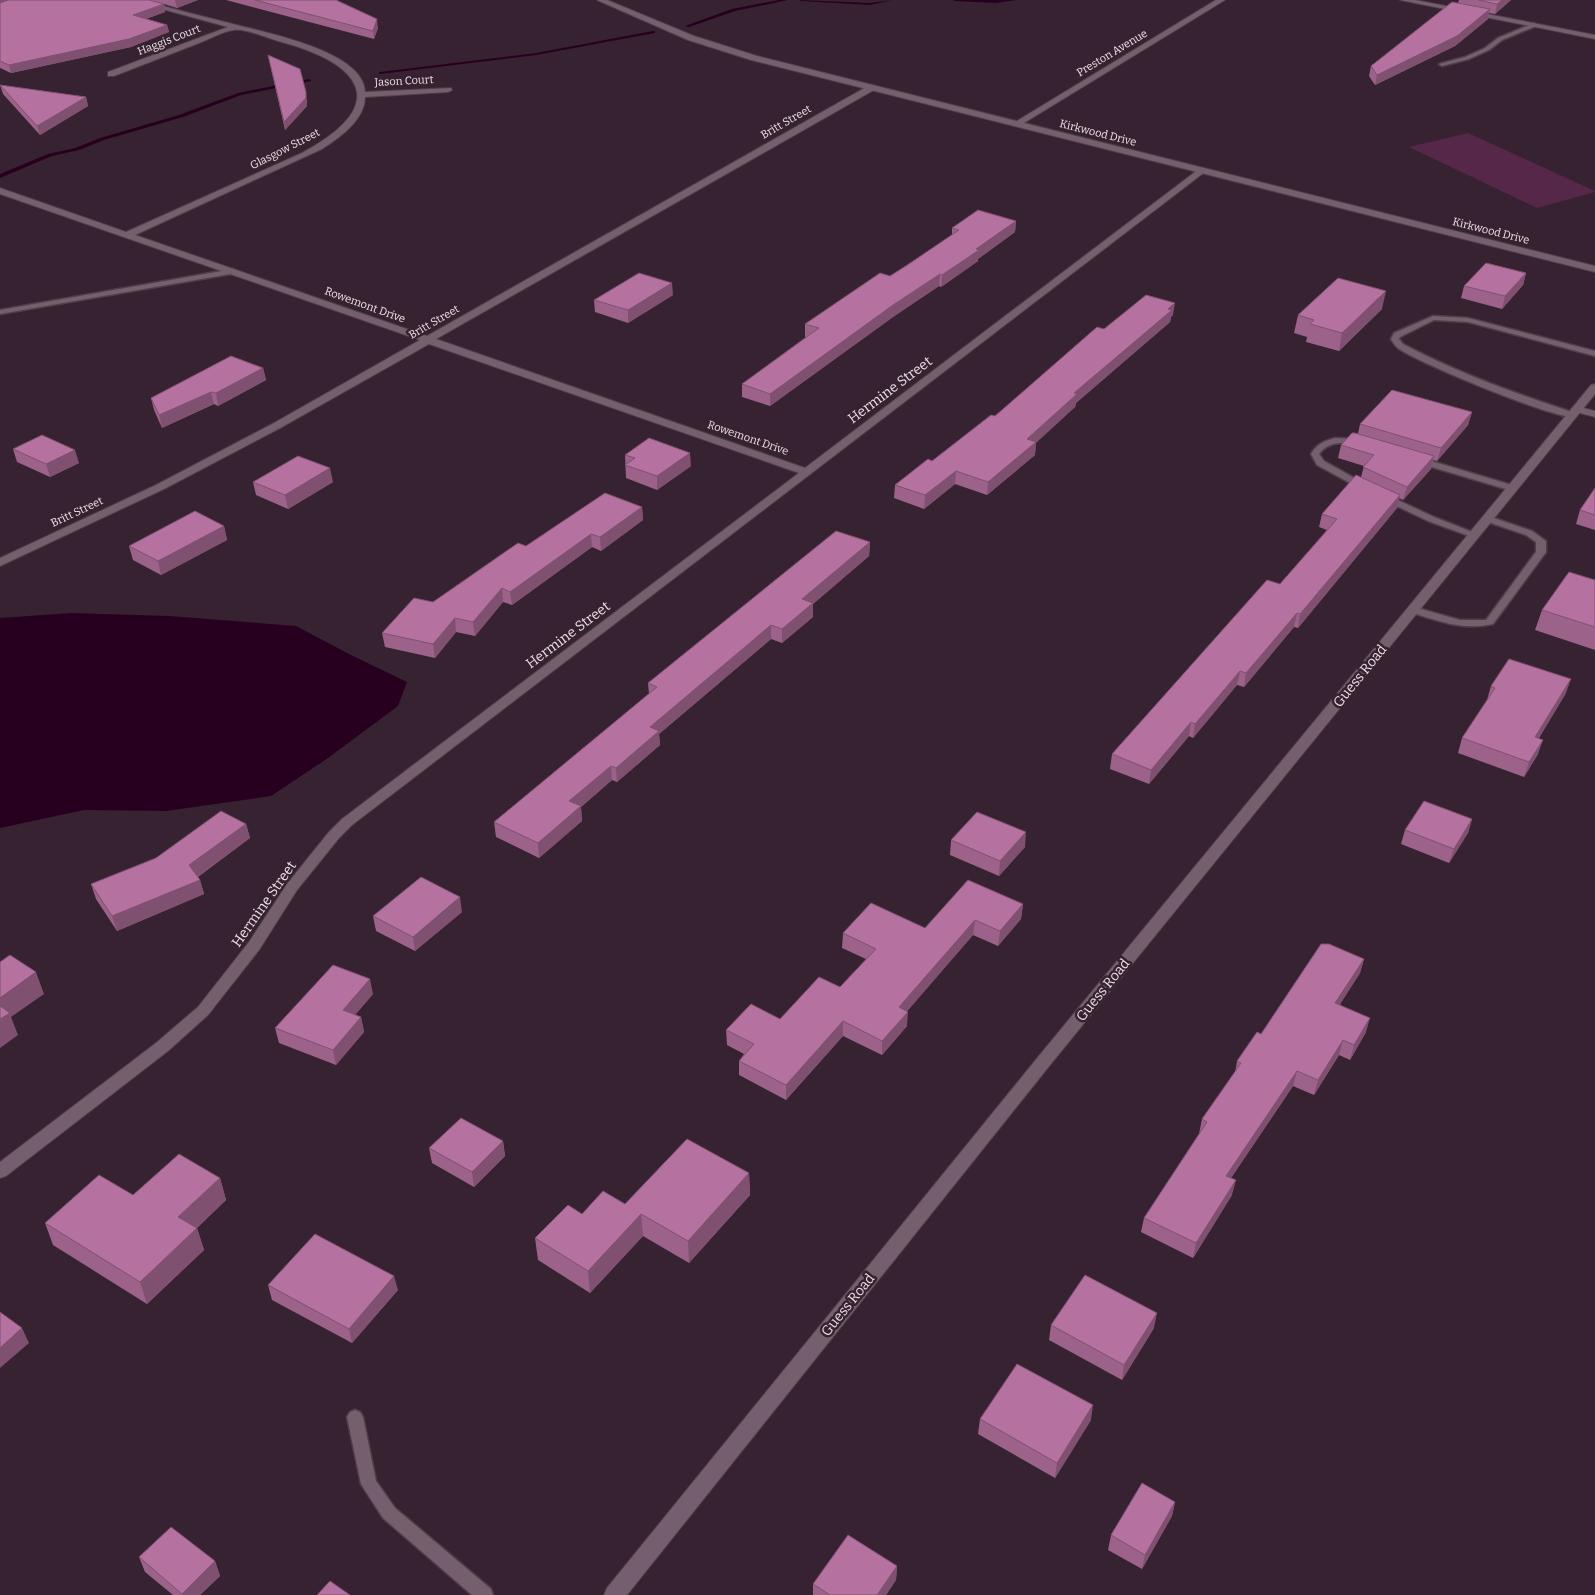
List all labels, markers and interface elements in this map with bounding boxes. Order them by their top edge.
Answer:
street label: Haggis Court [136,22,202,58]
street label: Preston Avenue [1074,27,1150,79]
street label: Jason Court [373,73,434,89]
street label: Britt Street [758,102,814,142]
street label: Kirkwood Drive [1058,117,1138,149]
street label: Glasgow Street [248,126,322,172]
street label: Kirkwood Drive [1451,215,1531,247]
street label: Rowemont Drive [323,284,407,326]
street label: Britt Street [406,302,462,342]
street label: Hermine Street [845,353,935,427]
street label: Rowemont Drive [706,418,790,458]
street label: Britt Street [49,494,105,530]
street label: Hermine Street [523,598,613,672]
street label: Guess Road [1330,641,1390,711]
street label: Hermine Street [228,858,300,950]
street label: Guess Road [1073,955,1133,1025]
street label: Guess Road [818,1270,878,1340]

